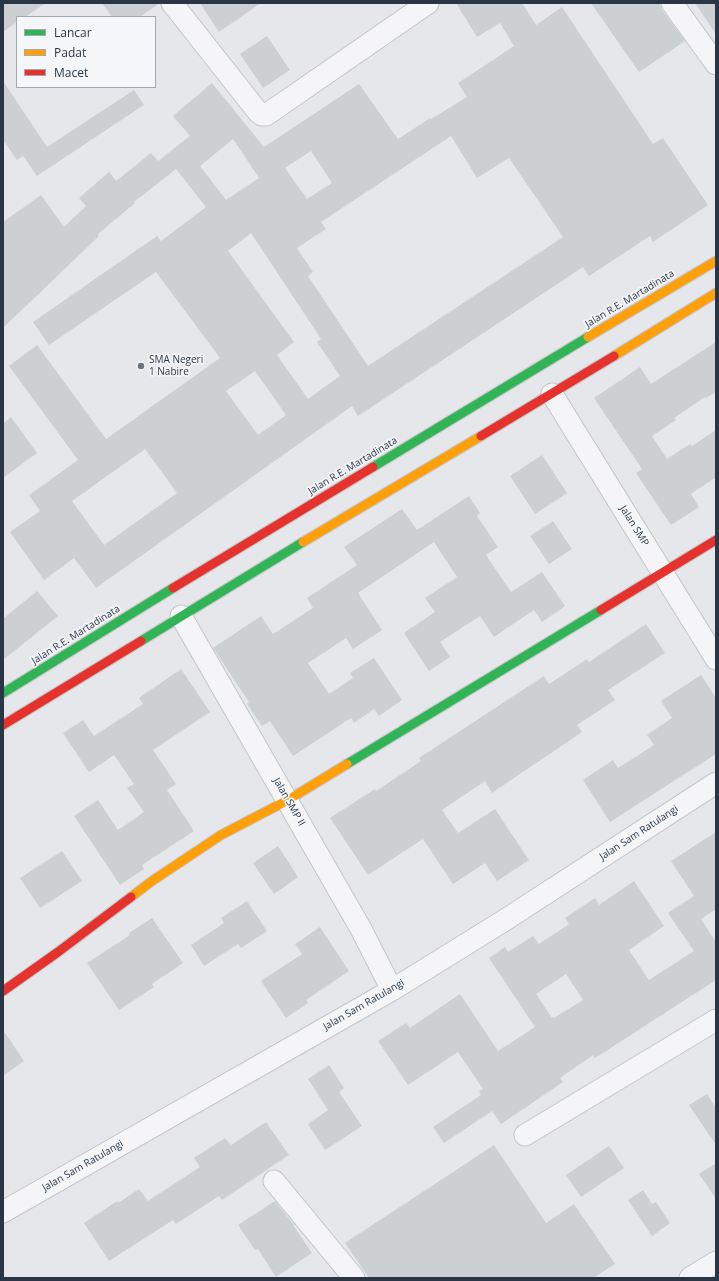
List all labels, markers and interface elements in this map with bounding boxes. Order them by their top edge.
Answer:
legend [16,16,156,88]
text: Lancar [54,24,92,41]
text: Padat [54,44,86,61]
text: Macet [54,64,88,81]
street label: Jalan R.E. Martadinata [583,268,677,330]
place label: SMA Negeri 1 Nabire [149,354,203,378]
marker: SMA Negeri 1 Nabire [136,361,146,371]
street label: Jalan R.E. Martadinata [306,435,400,497]
street label: Jalan SMP [617,504,651,548]
street label: Jalan R.E. Martadinata [30,603,122,667]
street label: Jalan SMP II [270,776,308,828]
street label: Jalan Sam Ratulangi [597,803,681,863]
street label: Jalan Sam Ratulangi [321,977,407,1033]
street label: Jalan Sam Ratulangi [40,1138,126,1194]

